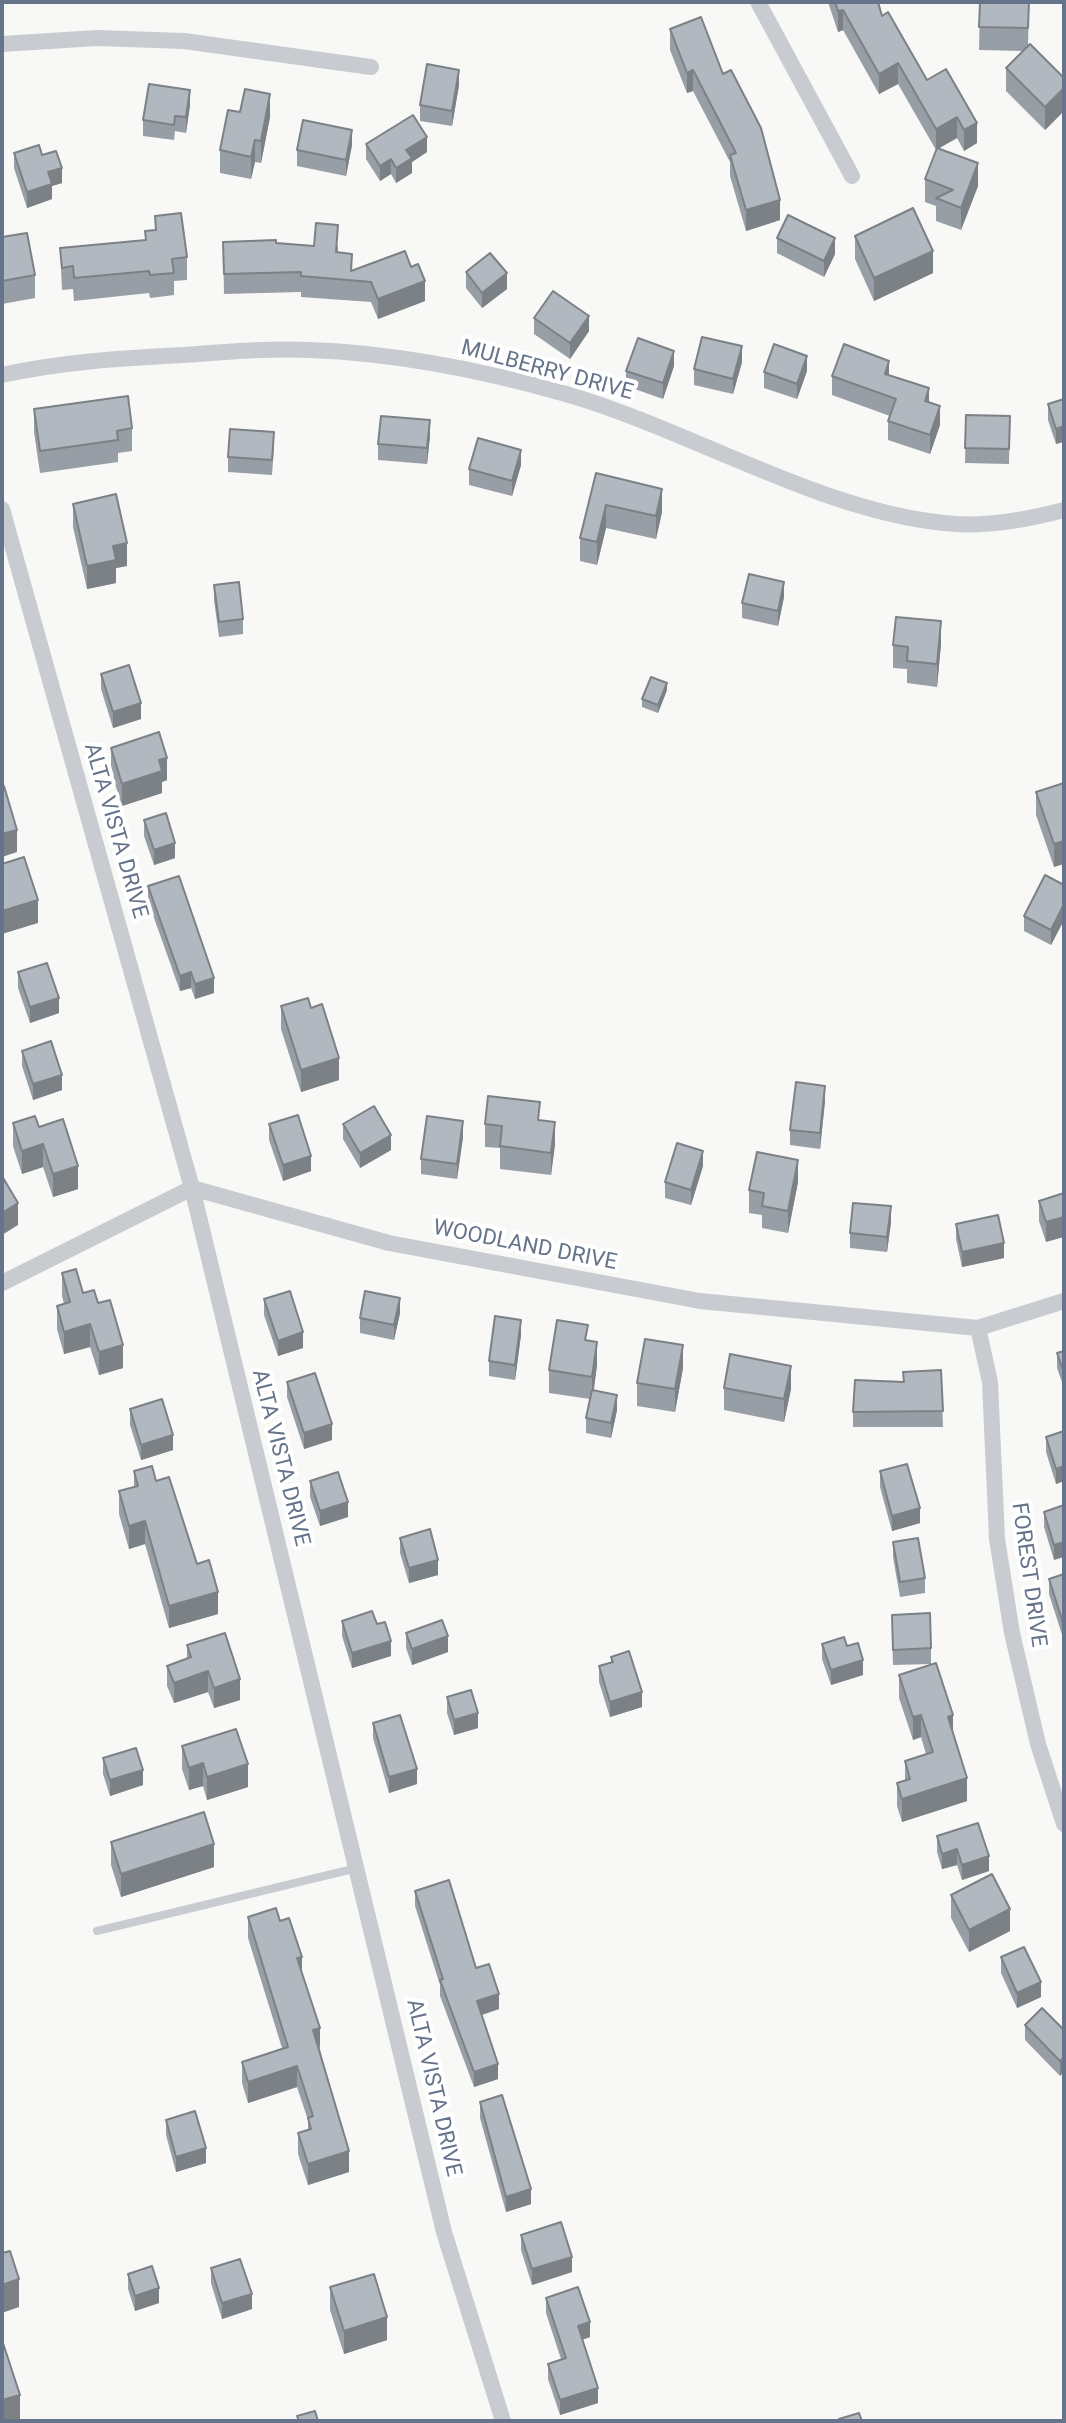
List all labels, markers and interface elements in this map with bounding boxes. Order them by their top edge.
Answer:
street label: MULBERRY DRIVE [458,335,636,407]
street label: ALTA VISTA DRIVE [77,740,153,922]
street label: WOODLAND DRIVE [431,1215,619,1277]
street label: ALTA VISTA DRIVE [245,1367,315,1549]
street label: FOREST DRIVE [1005,1501,1051,1649]
street label: ALTA VISTA DRIVE [400,1997,466,2179]

